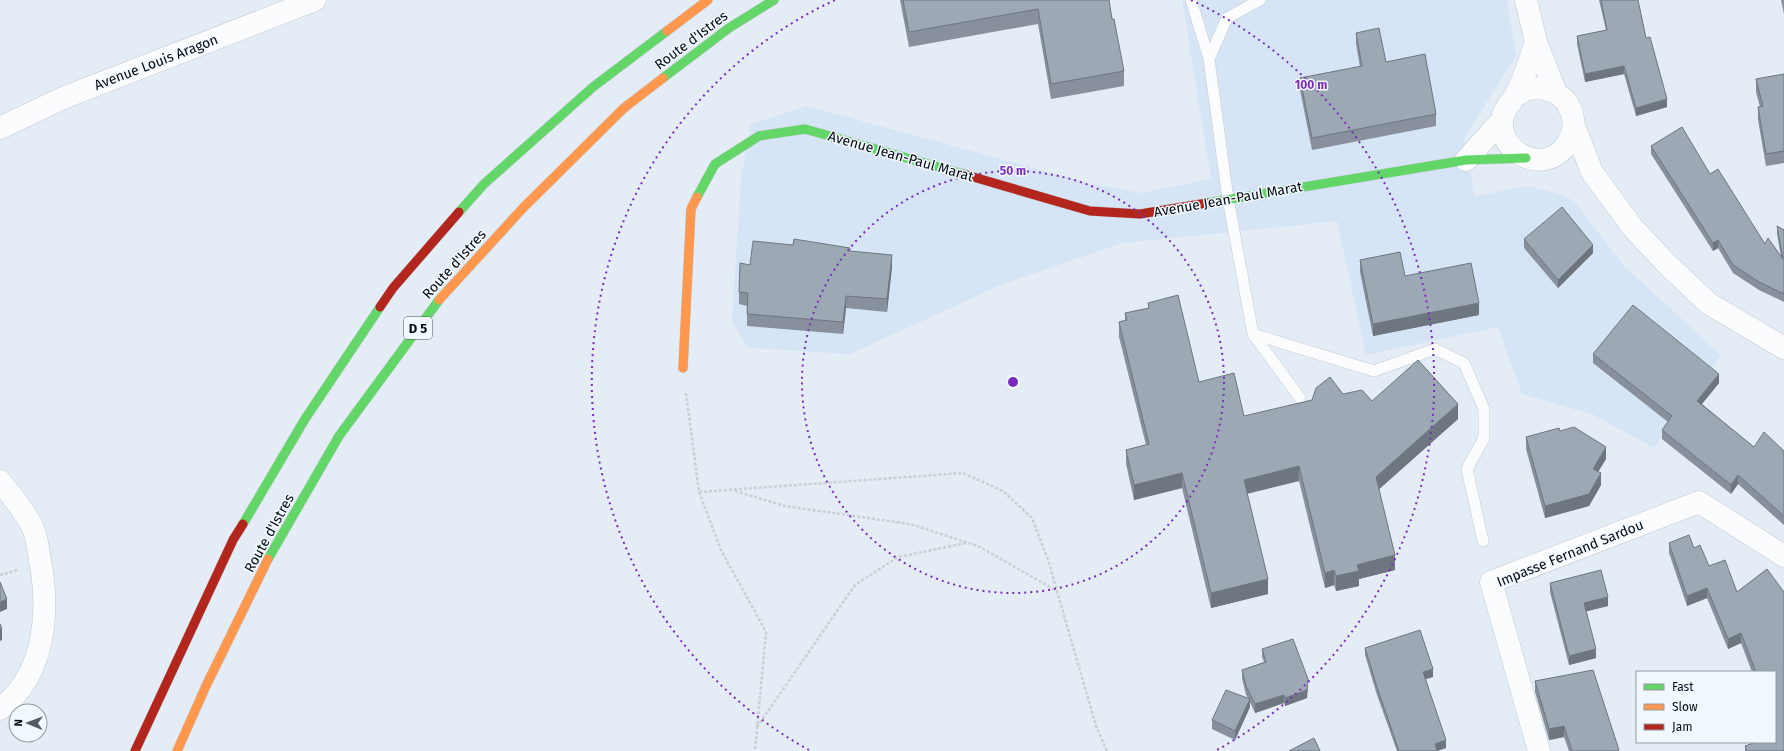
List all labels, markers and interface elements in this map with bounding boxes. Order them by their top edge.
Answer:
street label: Route d'Istres [651,7,732,73]
street label: Avenue Louis Aragon [92,31,220,94]
text: 100 m [1295,78,1327,92]
street label: Avenue Jean-Paul Marat [826,128,976,186]
text: 50 m [1000,164,1026,178]
street label: Avenue Jean-Paul Marat [1153,178,1305,221]
street label: Route d'Istres [419,226,490,302]
road number: D 5 [404,317,432,339]
centre of rings [1006,375,1020,389]
street label: Route d'Istres [241,491,298,575]
street label: Impasse Fernand Sardou [1494,516,1646,591]
legend [1636,671,1776,743]
text: Fast [1672,680,1694,694]
text: Slow [1672,700,1698,714]
north arrow [8,703,48,743]
text: N [12,719,25,727]
text: Jam [1672,720,1692,734]

